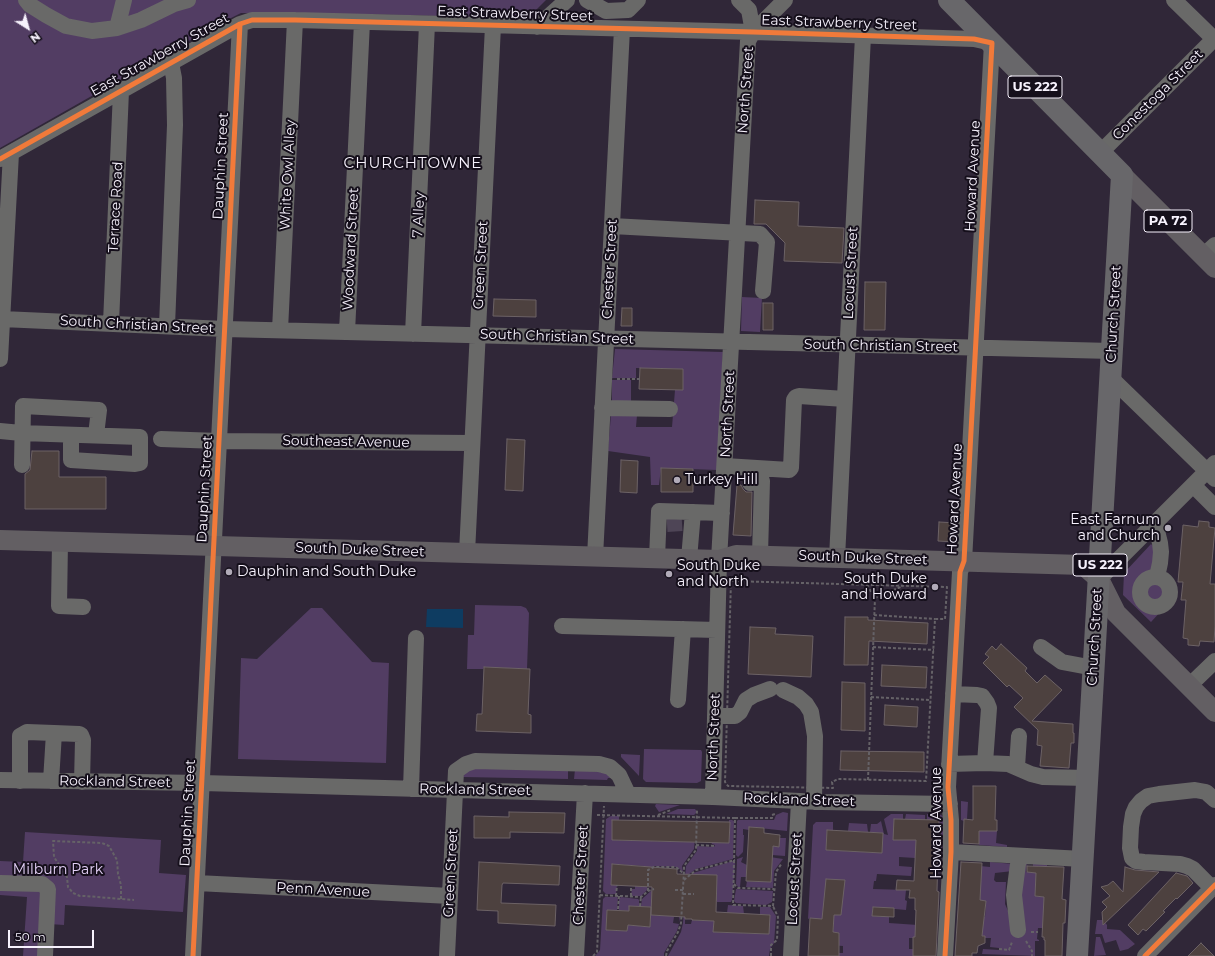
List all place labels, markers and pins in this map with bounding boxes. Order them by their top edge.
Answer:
place label: Turkey Hill [685,472,758,488]
marker: Turkey Hill [672,475,682,485]
place label: East Farnum and Church [1070,512,1160,544]
marker: East Farnum and Church [1163,523,1173,533]
place label: South Duke and North [677,558,760,590]
place label: Dauphin and South Duke [237,564,416,580]
marker: Dauphin and South Duke [224,567,234,577]
marker: South Duke and North [664,569,674,579]
place label: South Duke and Howard [841,571,927,604]
marker: South Duke and Howard [930,582,940,592]

